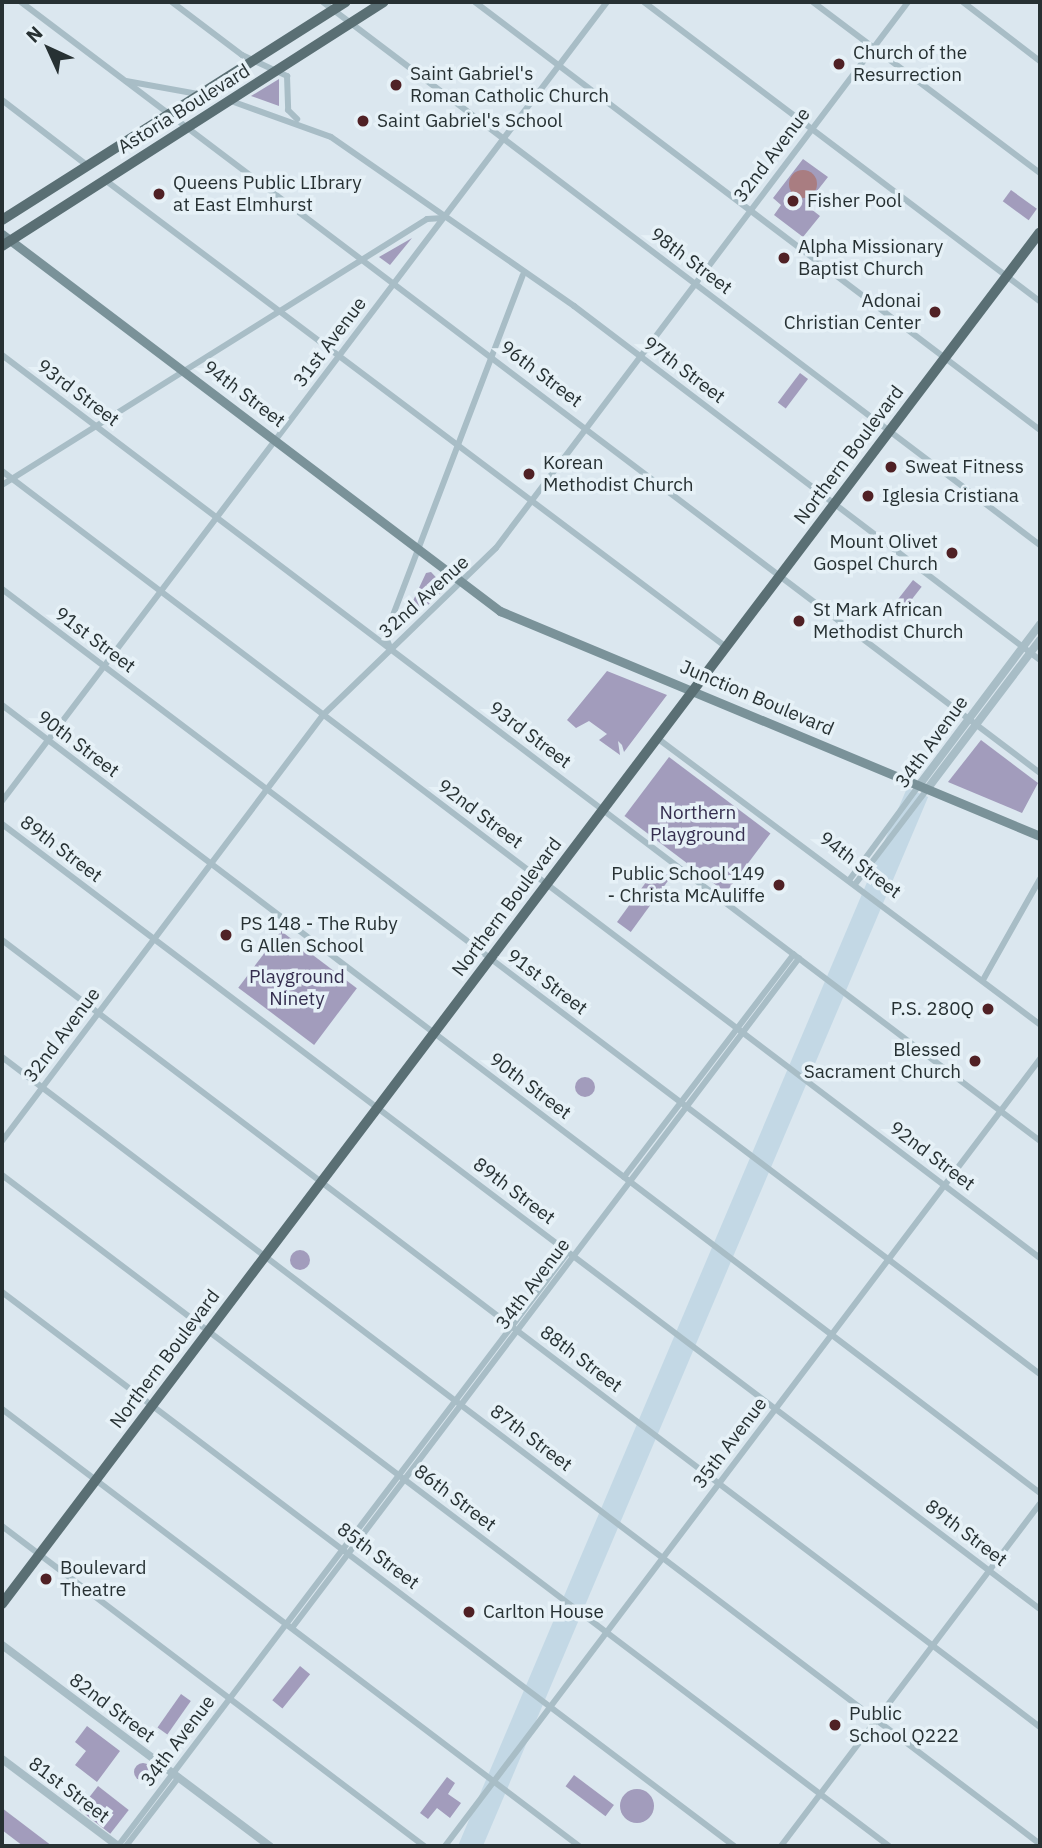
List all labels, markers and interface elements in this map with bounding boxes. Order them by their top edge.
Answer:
north arrow [14,14,84,84]
text: N [21,21,47,48]
place label: Church of the Resurrection [853,42,967,86]
marker: Church of the Resurrection [831,56,847,72]
street label: Astoria Boulevard [114,59,254,159]
place label: Saint Gabriel's Roman Catholic Church [410,63,609,107]
marker: Saint Gabriel's Roman Catholic Church [388,77,404,93]
street label: 32nd Avenue [729,103,815,207]
place label: Saint Gabriel's School [377,110,563,132]
marker: Saint Gabriel's School [355,113,371,129]
place label: Queens Public LIbrary at East Elmhurst [173,172,362,216]
marker: Queens Public LIbrary at East Elmhurst [151,186,167,202]
place label: Fisher Pool [807,190,902,212]
marker: Fisher Pool [785,193,801,209]
street label: 98th Street [645,223,737,299]
place label: Alpha Missionary Baptist Church [798,236,943,280]
marker: Alpha Missionary Baptist Church [776,250,792,266]
place label: Adonai Christian Center [784,290,921,334]
street label: 31st Avenue [289,293,371,391]
marker: Adonai Christian Center [927,304,943,320]
street label: 97th Street [638,332,730,408]
street label: 96th Street [495,336,587,412]
street label: 93rd Street [32,355,124,431]
street label: 94th Street [198,356,290,432]
street label: Northern Boulevard [789,381,909,529]
place label: Korean Methodist Church [543,452,694,496]
place label: Sweat Fitness [905,456,1024,478]
marker: Sweat Fitness [883,459,899,475]
marker: Korean Methodist Church [521,466,537,482]
place label: Iglesia Cristiana [882,485,1019,507]
marker: Iglesia Cristiana [860,488,876,504]
place label: Mount Olivet Gospel Church [813,531,938,575]
marker: Mount Olivet Gospel Church [944,545,960,561]
street label: 32nd Avenue [375,551,473,643]
place label: St Mark African Methodist Church [813,599,964,643]
street label: 91st Street [50,602,140,678]
marker: St Mark African Methodist Church [791,613,807,629]
street label: Junction Boulevard [677,655,837,741]
street label: 34th Avenue [891,692,973,792]
street label: 93rd Street [484,697,576,773]
street label: 90th Street [32,706,124,782]
street label: 92nd Street [433,774,527,854]
park label: Northern Playground [650,802,746,846]
street label: 89th Street [15,811,107,887]
street label: 94th Street [814,827,906,903]
street label: Northern Boulevard [447,833,567,981]
place label: Public School 149 - Christa McAuliffe [608,863,765,907]
marker: Public School 149 - Christa McAuliffe [771,877,787,893]
place label: PS 148 - The Ruby G Allen School [240,913,398,957]
marker: PS 148 - The Ruby G Allen School [218,927,234,943]
street label: 91st Street [502,944,592,1020]
park label: Playground Ninety [249,966,345,1010]
street label: 32nd Avenue [19,983,105,1087]
place label: P.S. 280Q [891,998,974,1020]
marker: P.S. 280Q [980,1001,996,1017]
place label: Blessed Sacrament Church [804,1039,961,1083]
street label: 90th Street [484,1048,576,1124]
marker: Blessed Sacrament Church [967,1053,983,1069]
street label: 92nd Street [885,1116,979,1196]
street label: 89th Street [468,1153,560,1229]
street label: 34th Avenue [491,1234,575,1334]
street label: Northern Boulevard [105,1285,225,1433]
street label: 88th Street [535,1321,627,1397]
street label: 35th Avenue [688,1393,772,1493]
street label: 87th Street [485,1400,577,1476]
street label: 86th Street [409,1460,501,1536]
street label: 89th Street [920,1495,1012,1571]
street label: 85th Street [332,1518,424,1594]
place label: Boulevard Theatre [60,1557,146,1601]
marker: Boulevard Theatre [38,1571,54,1587]
place label: Carlton House [483,1601,604,1623]
marker: Carlton House [461,1604,477,1620]
street label: 82nd Street [65,1668,159,1748]
street label: 34th Avenue [136,1691,220,1791]
place label: Public School Q222 [849,1703,959,1747]
marker: Public School Q222 [827,1717,843,1733]
street label: 81st Street [24,1752,114,1828]

